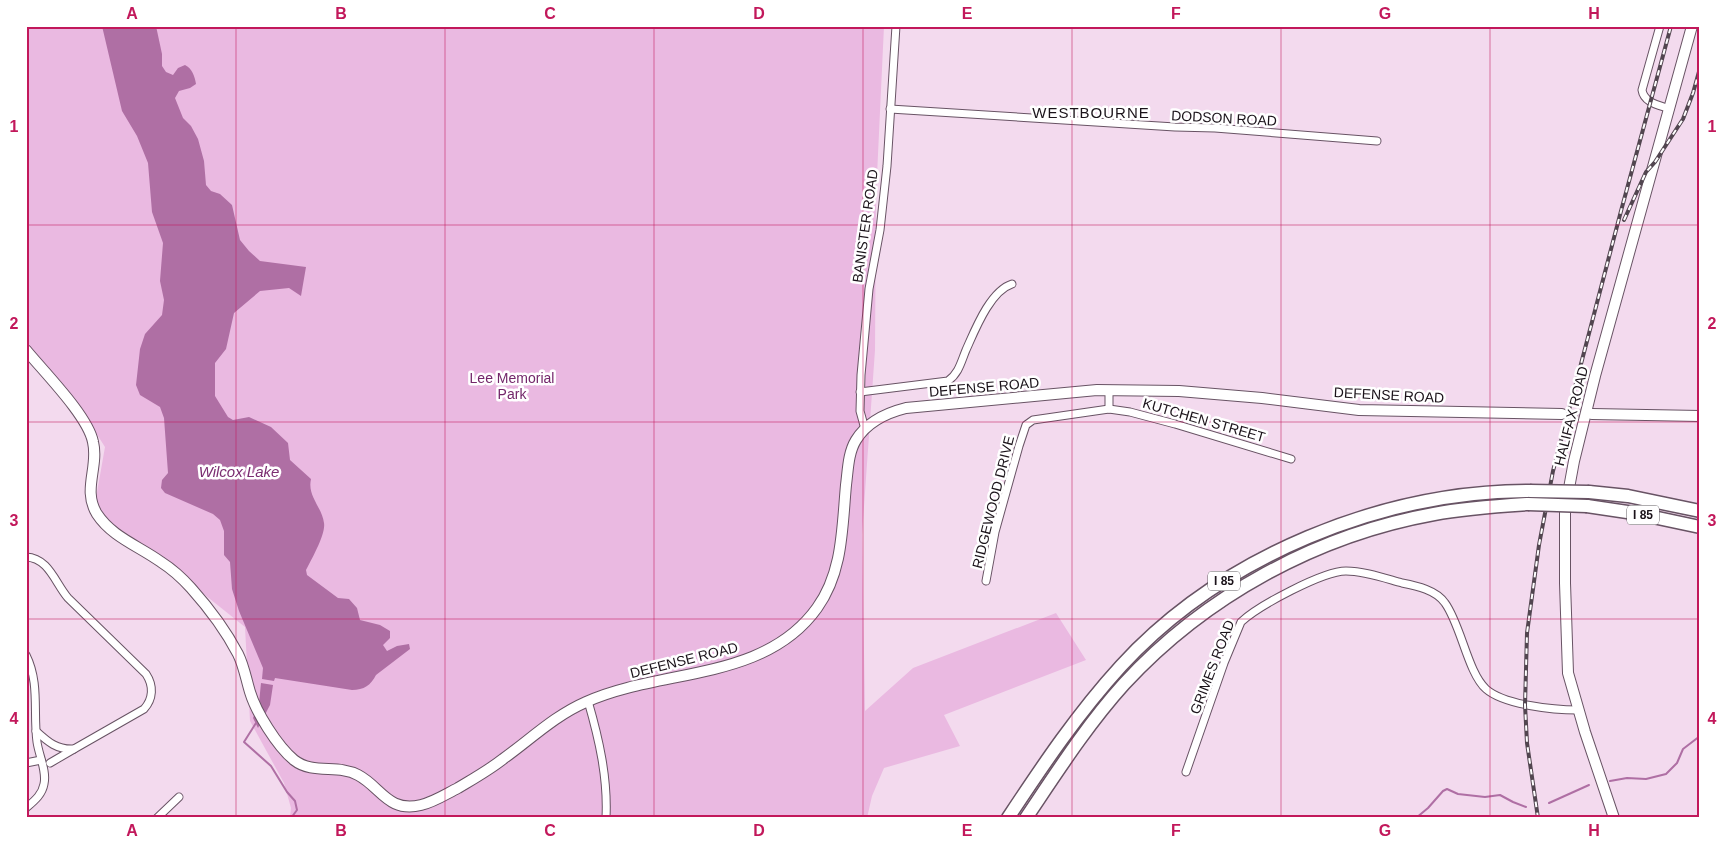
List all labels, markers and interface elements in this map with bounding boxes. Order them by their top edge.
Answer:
text: A [126,5,138,22]
text: B [335,5,347,22]
text: C [544,5,556,22]
text: D [753,5,765,22]
text: E [962,5,973,22]
text: F [1171,5,1181,22]
text: G [1379,5,1391,22]
text: H [1588,5,1600,22]
district label: WESTBOURNE [1032,104,1150,121]
street label: DODSON ROAD [1171,107,1277,129]
text: 1 [10,118,19,135]
text: 1 [1708,118,1717,135]
street label: BANISTER ROAD [849,168,881,284]
text: 2 [10,315,19,332]
text: 2 [1708,315,1717,332]
street label: HALIFAX ROAD [1551,365,1591,467]
park label: Lee Memorial Park [470,370,554,402]
street label: DEFENSE ROAD [928,374,1040,400]
street label: DEFENSE ROAD [1333,384,1445,406]
street label: KUTCHEN STREET [1141,395,1268,445]
street label: RIDGEWOOD DRIVE [969,434,1017,570]
water label: Wilcox Lake [199,463,279,480]
road number: I 85 [1627,506,1659,524]
text: 3 [10,512,19,529]
text: 3 [1708,512,1717,529]
road number: I 85 [1208,572,1240,590]
street label: GRIMES ROAD [1187,618,1237,716]
street label: DEFENSE ROAD [628,639,740,681]
text: 4 [10,710,19,727]
text: 4 [1708,710,1717,727]
text: A [126,822,138,839]
text: B [335,822,347,839]
text: C [544,822,556,839]
text: D [753,822,765,839]
text: E [962,822,973,839]
text: F [1171,822,1181,839]
text: G [1379,822,1391,839]
text: H [1588,822,1600,839]

